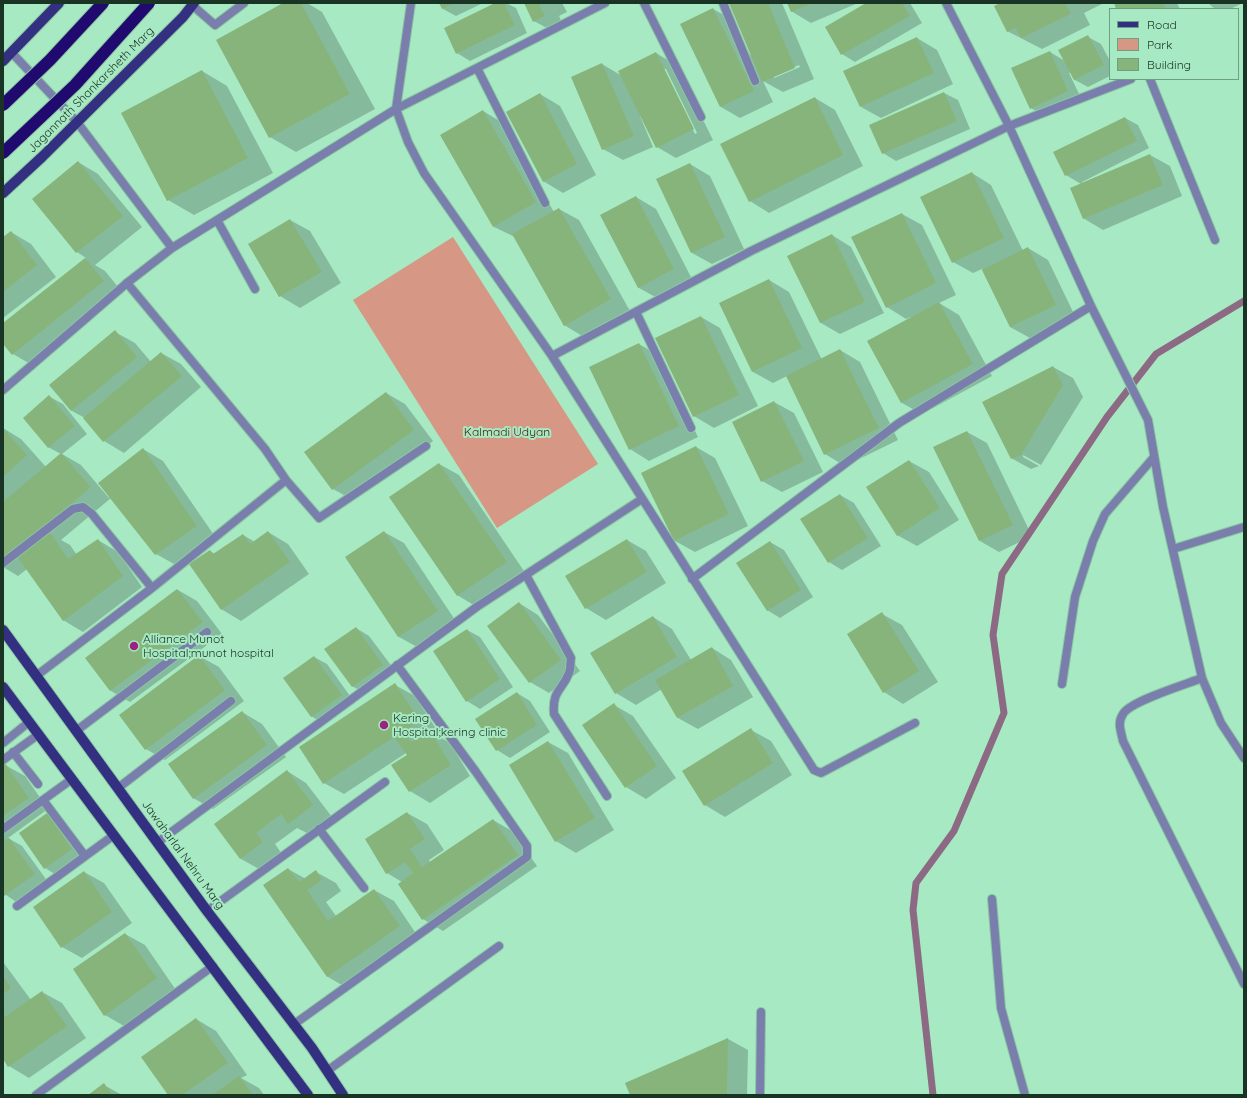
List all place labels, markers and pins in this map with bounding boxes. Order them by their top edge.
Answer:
place label: Alliance Munot Hospital;munot hospital [143,632,274,660]
marker: Alliance Munot Hospital;munot hospital [128,640,140,652]
place label: Kering Hospital;kering clinic [393,711,506,739]
marker: Kering Hospital;kering clinic [378,719,390,731]

